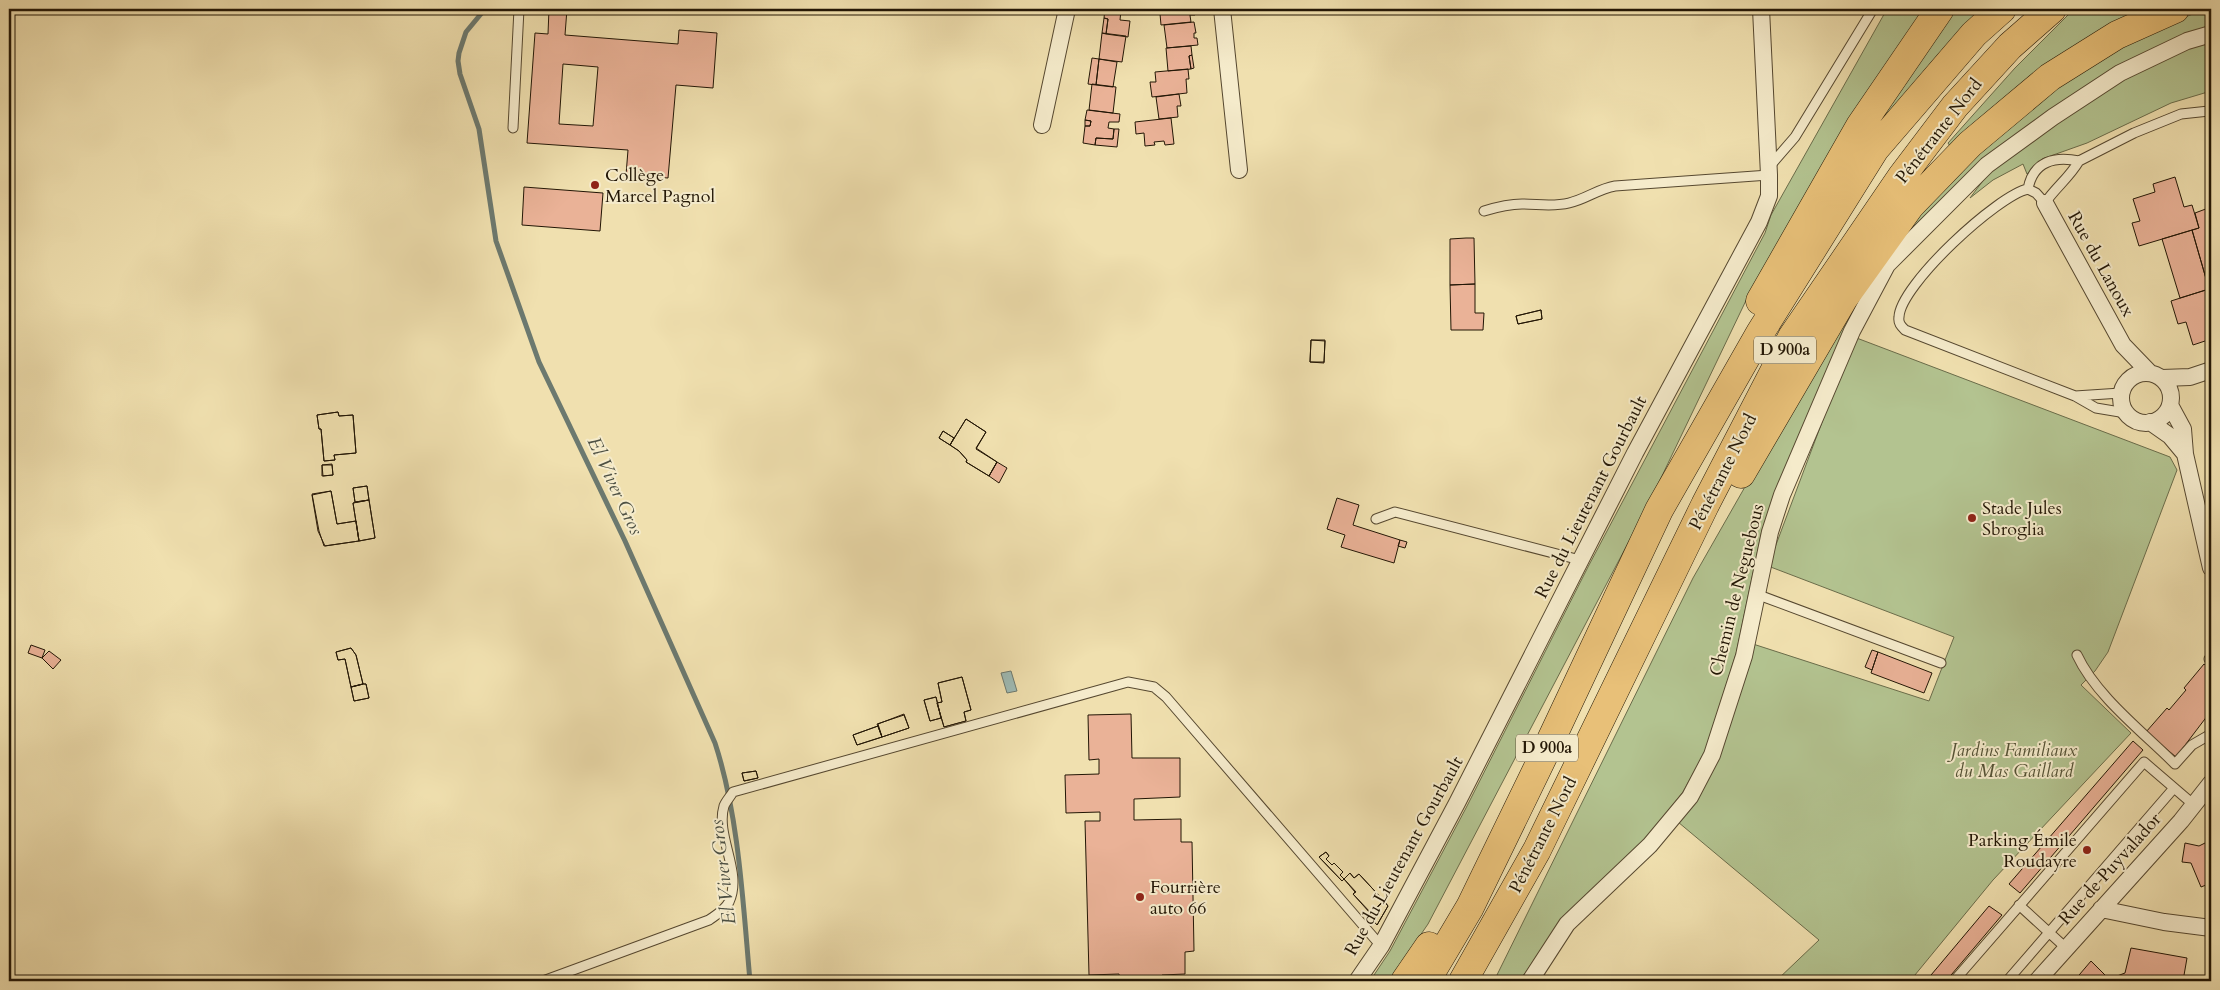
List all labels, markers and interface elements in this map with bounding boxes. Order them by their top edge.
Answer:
street label: Pénétrante Nord [1890,73,1988,189]
place label: Collège Marcel Pagnol [605,163,716,209]
marker: Collège Marcel Pagnol [589,179,601,191]
street label: Rue du Lanoux [2062,207,2140,321]
road number: D 900a [1754,336,1816,364]
street label: Rue du Lieutenant Gourbault [1529,391,1653,603]
street label: Pénétrante Nord [1683,409,1763,534]
water label: El Viver Gros [581,433,649,540]
place label: Stade Jules Sbroglia [1982,496,2062,542]
street label: Chemin de Neguebous [1703,501,1771,679]
marker: Stade Jules Sbroglia [1966,512,1978,524]
road number: D 900a [1516,734,1578,761]
park label: Jardins Familiaux du Mas Gaillard [1947,738,2078,784]
street label: Rue du Lieutenant Gourbault [1339,752,1469,960]
street label: Pénétrante Nord [1503,772,1583,897]
street label: Rue de Puyvalador [2053,807,2167,931]
water label: El Viver Gros [704,817,742,926]
place label: Parking Émile Roudayre [1968,828,2077,874]
marker: Parking Émile Roudayre [2081,844,2093,856]
place label: Fourrière auto 66 [1150,875,1221,921]
marker: Fourrière auto 66 [1134,891,1146,903]

